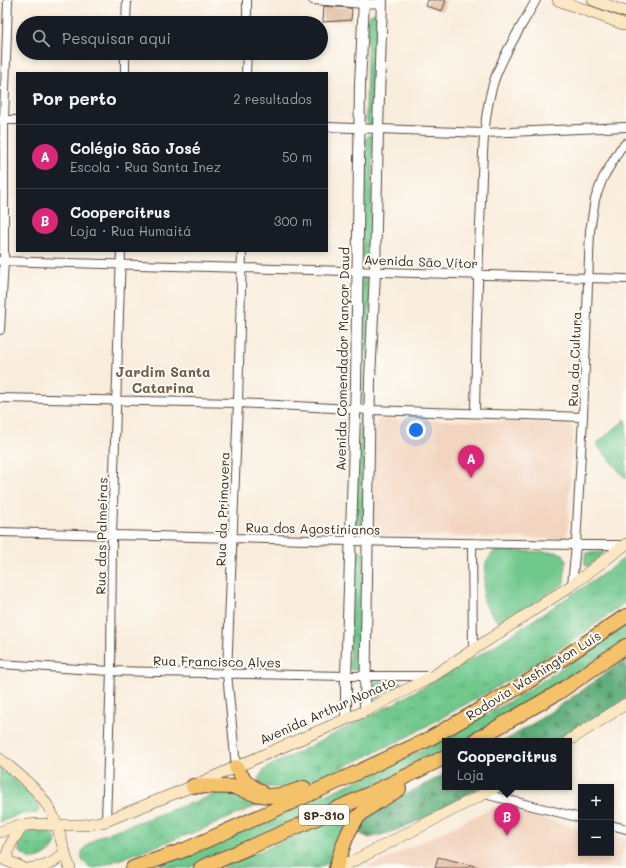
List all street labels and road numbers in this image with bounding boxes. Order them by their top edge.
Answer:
street label: Avenida Comendador Mançor Daud [332,247,352,471]
street label: Avenida São Vítor [364,251,478,271]
street label: Rua da Cultura [564,311,584,407]
street label: Rua da Primavera [212,451,232,567]
street label: Rua das Palmeiras [91,477,111,595]
street label: Rua dos Agostinianos [245,518,381,538]
street label: Rodovia Washington Luís [462,626,604,724]
street label: Rua Francisco Alves [153,651,281,671]
street label: Avenida Arthur Nonato [257,672,398,748]
road number: SP-310 [299,805,349,825]

